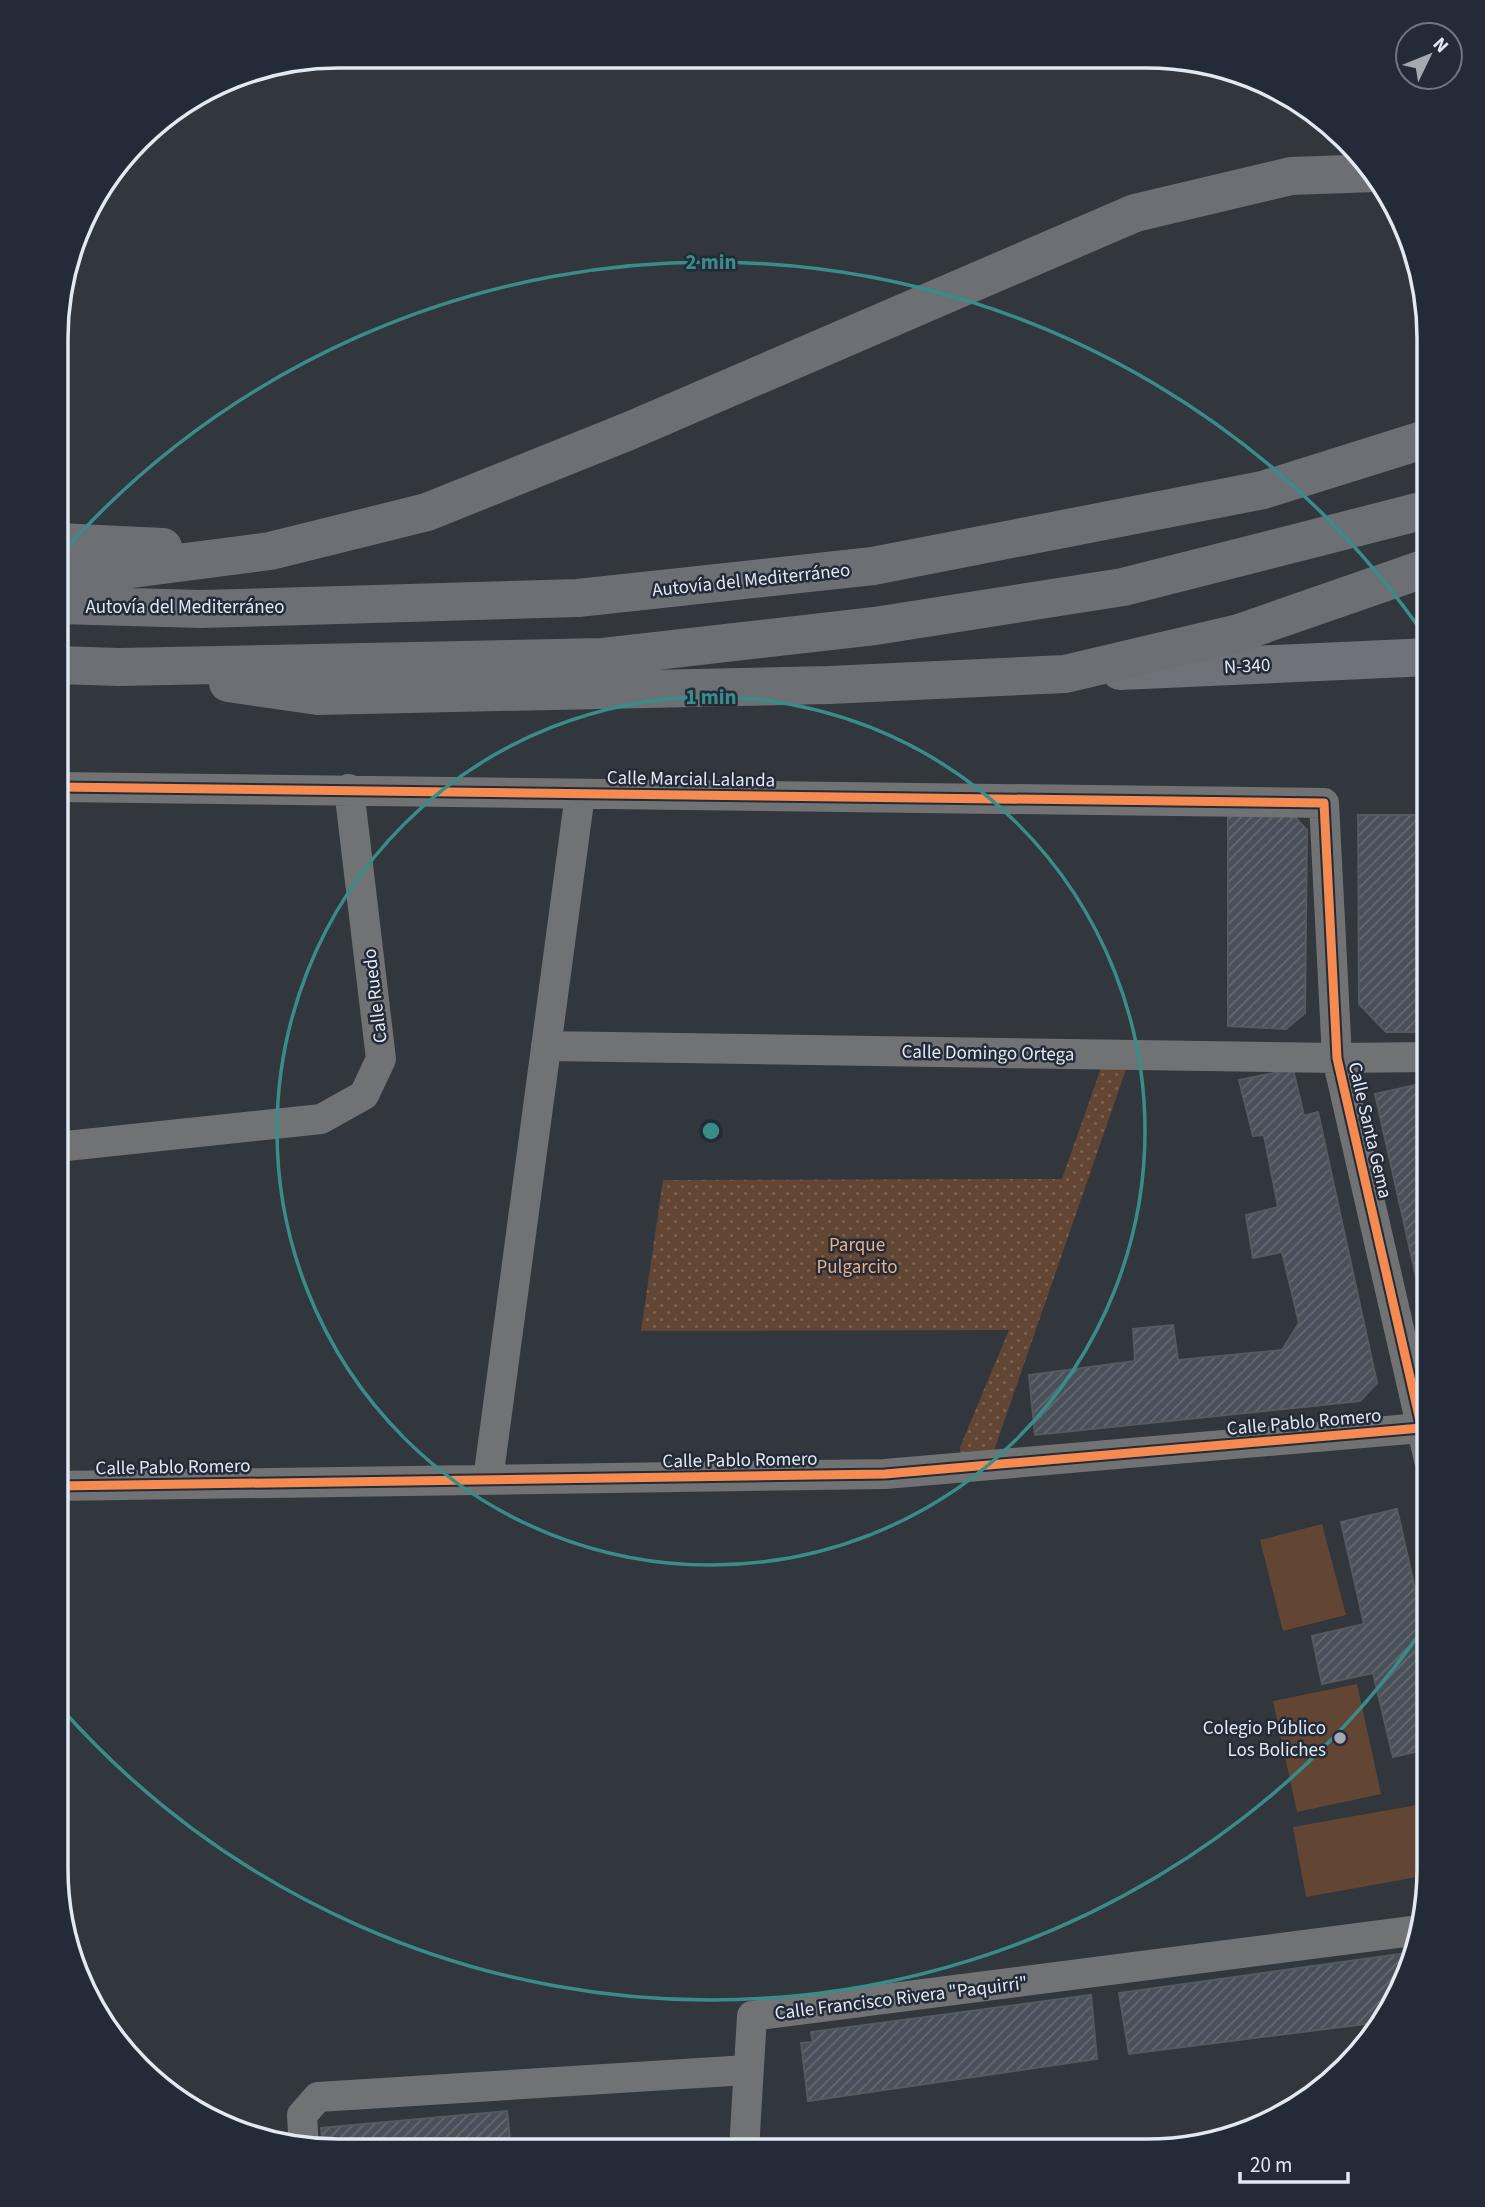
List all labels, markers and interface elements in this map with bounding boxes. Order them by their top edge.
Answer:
north arrow [1394,21,1464,91]
text: N [1426,32,1455,59]
text: 2 min [685,247,737,277]
street label: Autovía del Mediterráneo [651,557,851,604]
street label: Autovía del Mediterráneo [86,594,284,621]
street label: N-340 [1223,652,1271,681]
text: 1 min [685,682,737,712]
street label: Calle Marcial Lalanda [607,765,775,794]
street label: Calle Ruedo [356,947,395,1044]
street label: Calle Domingo Ortega [901,1038,1075,1069]
street label: Calle Santa Gema [1341,1059,1398,1201]
centre of rings [699,1119,723,1143]
park label: Parque Pulgarcito [817,1232,897,1281]
street label: Calle Pablo Romero [1226,1402,1383,1443]
street label: Calle Pablo Romero [662,1446,818,1475]
street label: Calle Pablo Romero [95,1453,251,1482]
place label: Colegio Público Los Boliches [1203,1715,1326,1764]
marker: Colegio Público Los Boliches [1332,1730,1348,1746]
street label: Calle Francisco Rivera "Paquirri" [773,1970,1029,2027]
scale bar [1240,2140,1348,2184]
text: 20 m [1250,2150,1292,2180]

